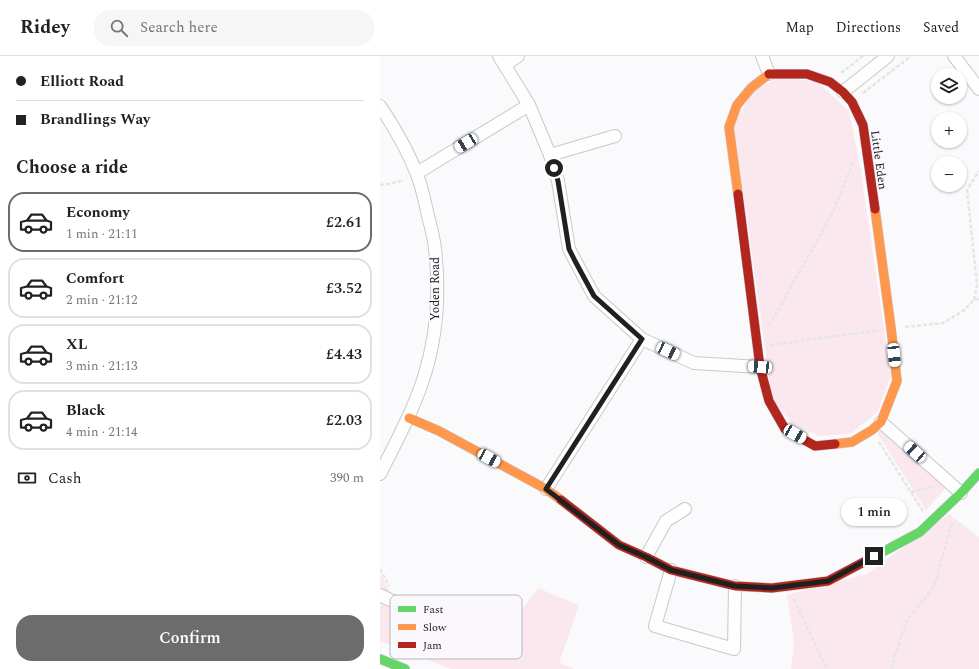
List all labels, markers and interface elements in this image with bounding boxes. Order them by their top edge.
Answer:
search box [94,10,374,46]
text: Ridey [20,13,70,42]
text: Search here [140,16,218,39]
icon: search [108,17,130,39]
text: Map [786,17,814,38]
text: Directions [836,17,901,38]
text: Saved [923,17,959,38]
map controls [931,68,967,192]
button: layers [931,68,967,104]
text: Elliott Road [40,70,124,93]
text: Brandlings Way [40,108,150,131]
button: + [931,112,967,148]
street label: Little Eden [865,129,892,191]
car [453,132,479,154]
text: Choose a ride [16,154,128,181]
button: − [931,156,967,192]
route start [545,159,563,177]
text: Economy [66,201,130,224]
icon: car [18,204,54,240]
text: £2.61 [326,211,362,234]
text: 1 min · 21:11 [66,224,138,244]
street label: Yoden Road [426,257,445,321]
text: Comfort [66,267,124,290]
icon: car [18,270,54,306]
text: £3.52 [326,277,362,300]
text: 2 min · 21:12 [66,290,138,310]
text: XL [66,333,87,356]
icon: car [18,336,54,372]
car [655,340,681,362]
car [887,342,901,368]
text: £4.43 [326,343,362,366]
text: 3 min · 21:13 [66,356,138,376]
car [748,360,772,374]
text: Black [66,399,105,422]
icon: car [18,402,54,438]
text: £2.03 [326,409,362,432]
text: 4 min · 21:14 [66,422,138,442]
car [782,423,808,445]
car [902,440,928,464]
car [476,447,502,469]
icon: cash [16,467,38,489]
text: Cash [48,467,81,490]
text: 390 m [330,468,364,488]
callout: 1 min [841,498,907,526]
text: 1 min [857,502,891,522]
route end [865,547,883,565]
legend [390,595,522,659]
text: Fast [423,601,444,618]
button: Confirm [16,615,364,661]
text: Slow [423,619,447,636]
text: Jam [423,637,442,654]

